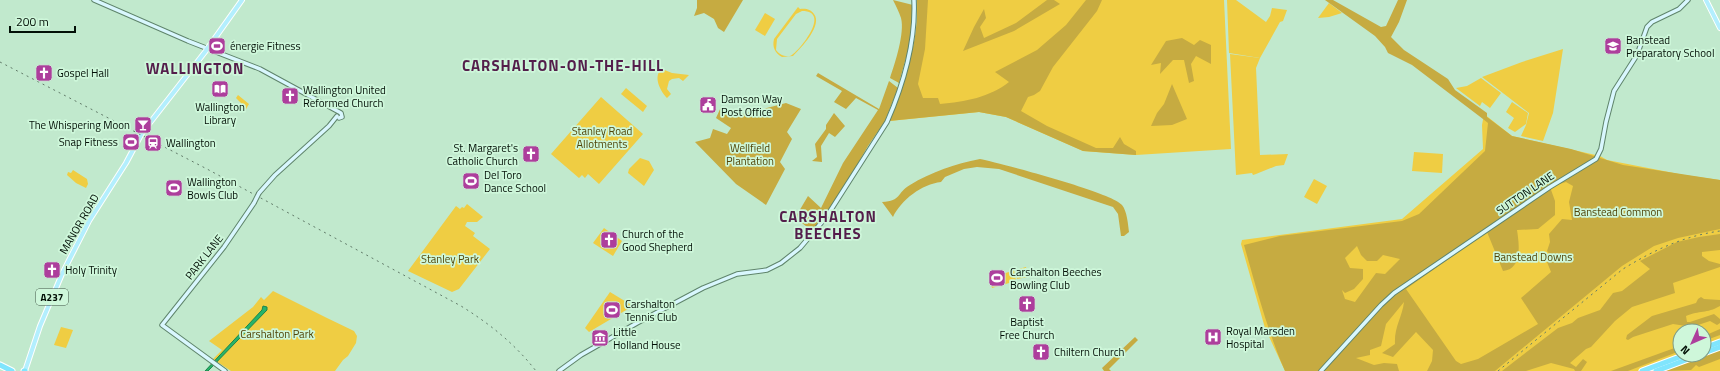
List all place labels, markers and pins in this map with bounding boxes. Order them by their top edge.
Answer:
place label: Banstead Preparatory School [1626,32,1714,61]
sports icon: énergie Fitness [207,36,227,56]
school or university icon: Banstead Preparatory School [1603,36,1623,56]
place label: énergie Fitness [230,38,301,54]
church icon: Gospel Hall [34,63,54,83]
place label: Gospel Hall [57,65,109,81]
library icon: Wallington Library [210,79,230,99]
place label: Wallington United Reformed Church [303,82,386,111]
church icon: Wallington United Reformed Church [280,86,300,106]
place label: Damson Way Post Office [721,91,783,120]
public building icon: Damson Way Post Office [698,95,718,115]
place label: Wallington Library [195,99,245,128]
bar icon: The Whispering Moon [133,115,153,135]
place label: The Whispering Moon [29,117,130,133]
sports icon: Snap Fitness [121,132,141,152]
station icon: Wallington [143,133,163,153]
place label: Snap Fitness [59,134,118,150]
place label: Wallington [166,135,216,151]
place label: St. Margaret's Catholic Church [447,140,518,169]
church icon: St. Margaret's Catholic Church [521,144,541,164]
place label: Del Toro Dance School [484,167,546,196]
sports icon: Del Toro Dance School [461,171,481,191]
place label: Wallington Bowls Club [187,174,238,203]
sports icon: Wallington Bowls Club [164,178,184,198]
place label: Church of the Good Shepherd [622,226,693,255]
church icon: Church of the Good Shepherd [599,230,619,250]
church icon: Holy Trinity [42,260,62,280]
place label: Holy Trinity [65,262,118,278]
place label: Carshalton Beeches Bowling Club [1010,264,1102,293]
sports icon: Carshalton Beeches Bowling Club [987,268,1007,288]
church icon: Baptist Free Church [1017,294,1037,314]
place label: Carshalton Tennis Club [625,296,677,325]
sports icon: Carshalton Tennis Club [602,300,622,320]
place label: Baptist Free Church [1000,314,1055,343]
place label: Royal Marsden Hospital [1226,323,1295,352]
place label: Little Holland House [613,324,681,353]
hospital icon: Royal Marsden Hospital [1203,327,1223,347]
museum icon: Little Holland House [590,328,610,348]
church icon: Chiltern Church [1031,342,1051,362]
place label: Chiltern Church [1054,344,1125,360]

